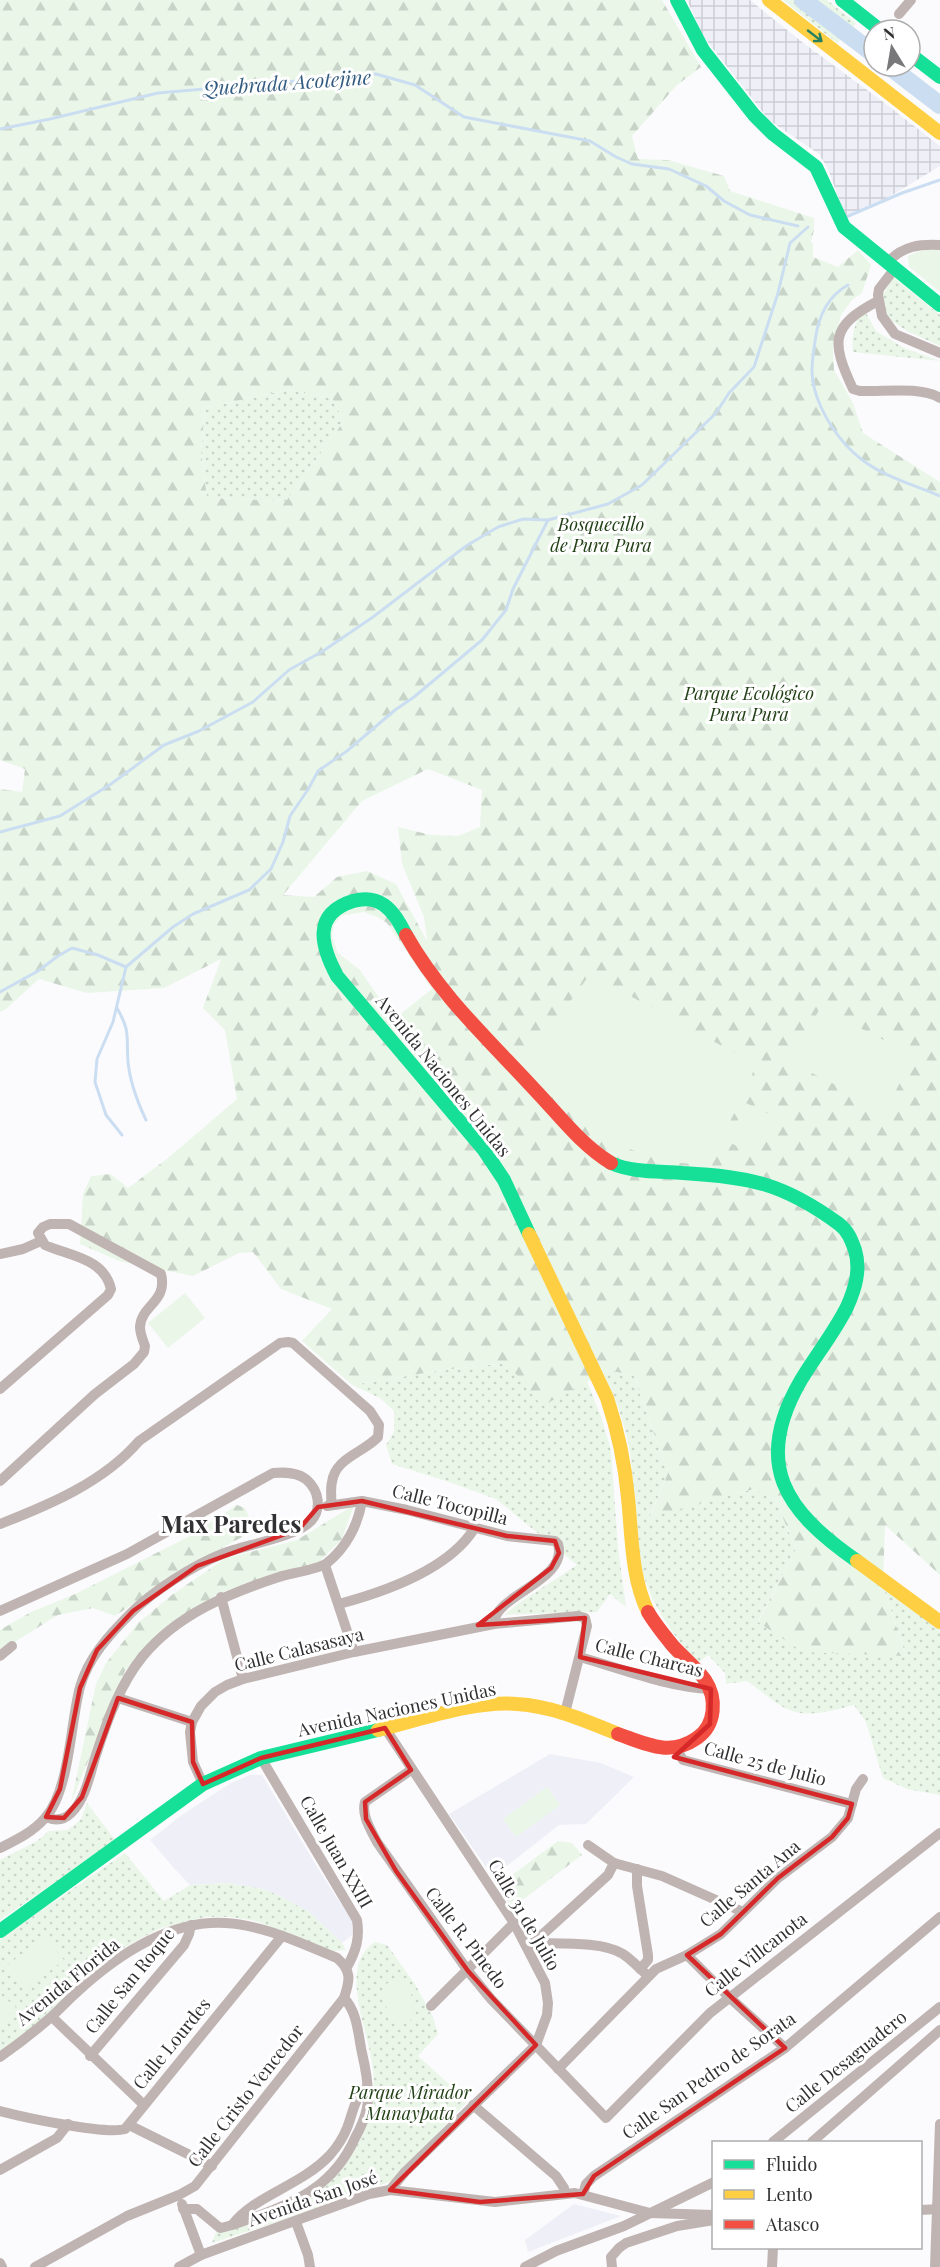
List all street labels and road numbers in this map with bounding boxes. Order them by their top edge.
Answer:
street label: Avenida Naciones Unidas [370,989,517,1161]
street label: Calle Tocopilla [390,1478,511,1530]
street label: Calle Calasasaya [232,1621,366,1677]
street label: Calle Charcas [593,1632,706,1682]
street label: Avenida Naciones Unidas [295,1676,498,1742]
street label: Calle 25 de Julio [701,1735,829,1791]
street label: Calle Juan XXIII [295,1791,379,1912]
street label: Calle Santa Ana [694,1834,805,1932]
street label: Calle 31 de Julio [483,1854,567,1975]
street label: Calle R. Pinedo [421,1882,513,1993]
street label: Calle Villcanota [699,1906,812,2002]
street label: Calle San Roque [79,1922,180,2039]
street label: Avenida Florida [10,1932,124,2031]
street label: Calle Lourdes [127,1993,216,2094]
street label: Calle Desaguadero [779,2005,911,2118]
street label: Calle San Pedro de Sorata [617,2006,800,2144]
street label: Calle Cristo Vencedor [182,2019,309,2172]
street label: Avenida San José [244,2165,381,2232]

